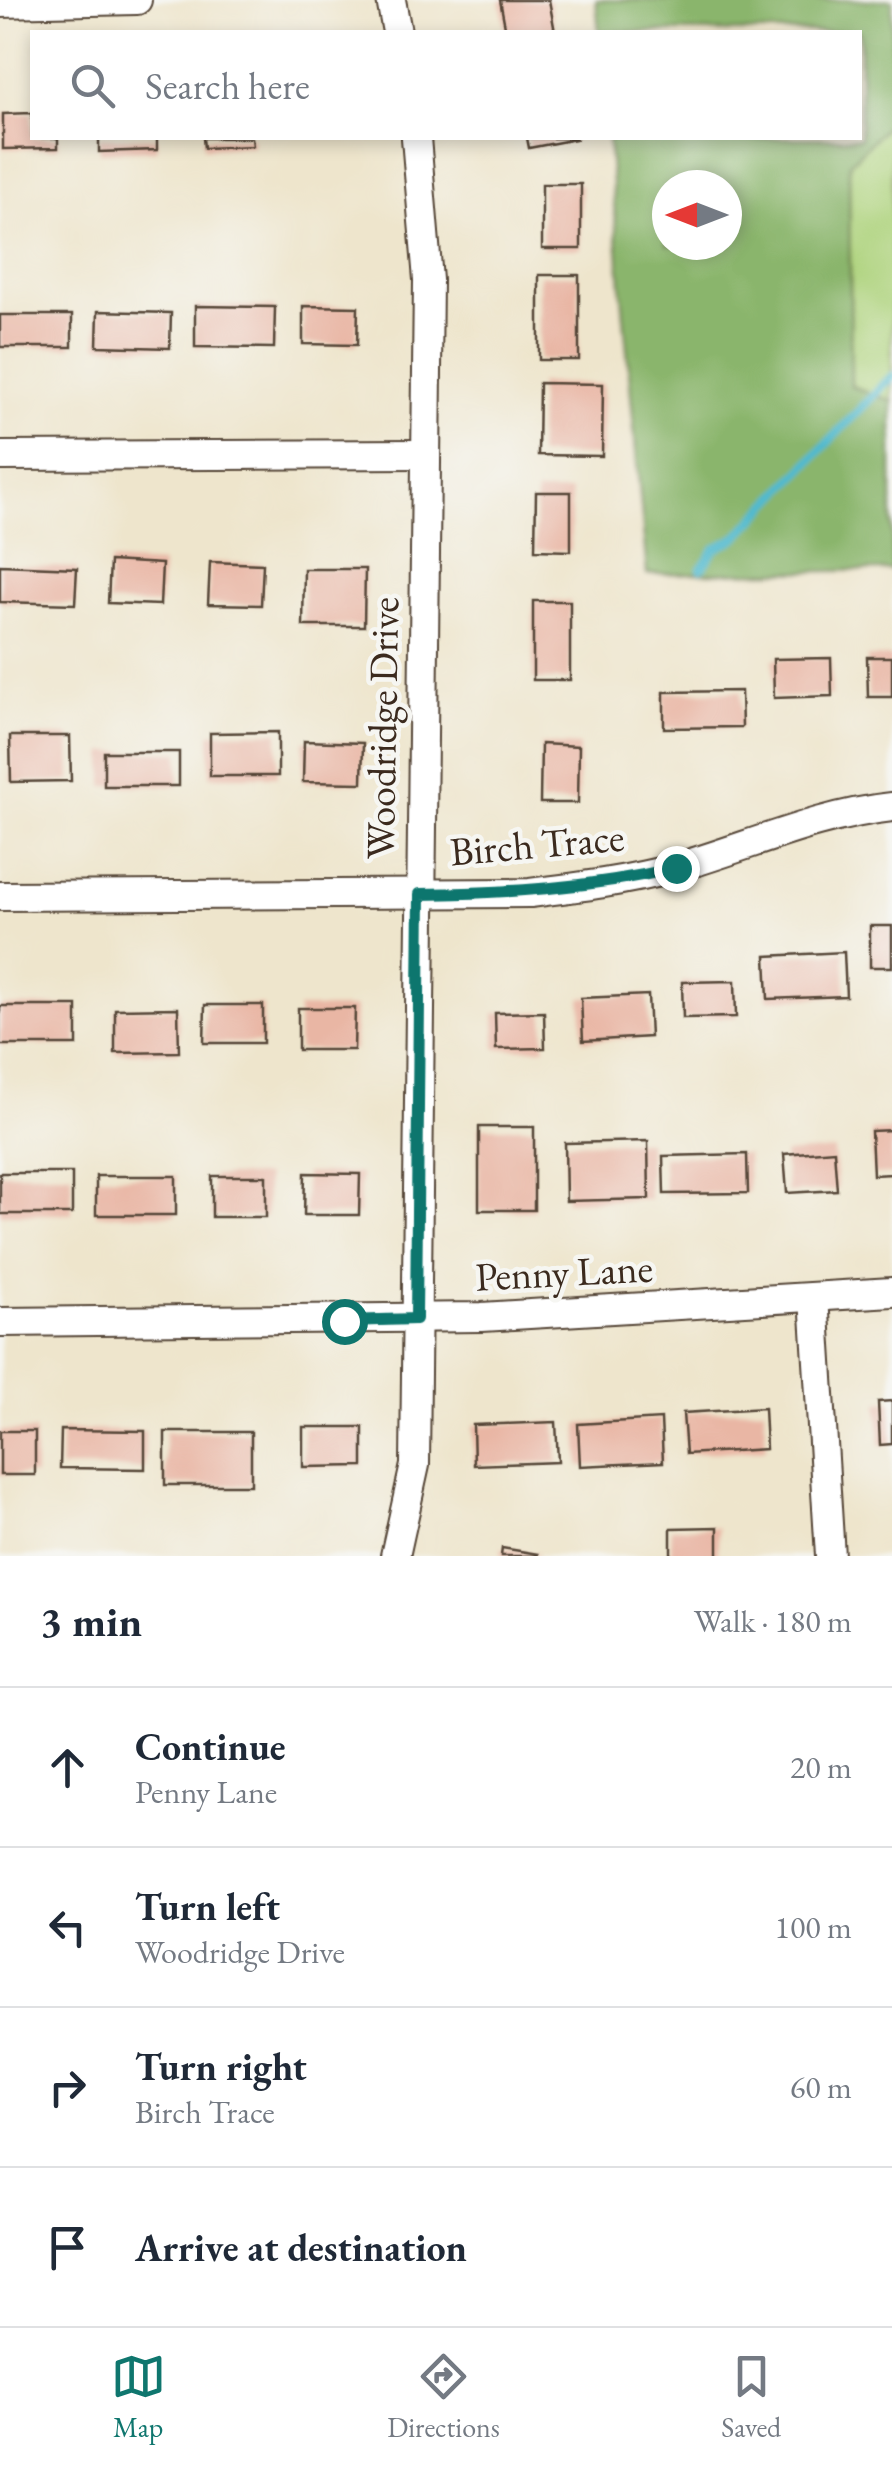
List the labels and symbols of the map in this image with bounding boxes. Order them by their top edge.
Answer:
north arrow [652,170,742,260]
street label: Woodridge Drive [354,596,410,860]
street label: Birch Trace [448,810,626,878]
route end [654,846,700,892]
street label: Penny Lane [474,1241,654,1303]
route start [322,1299,368,1345]

